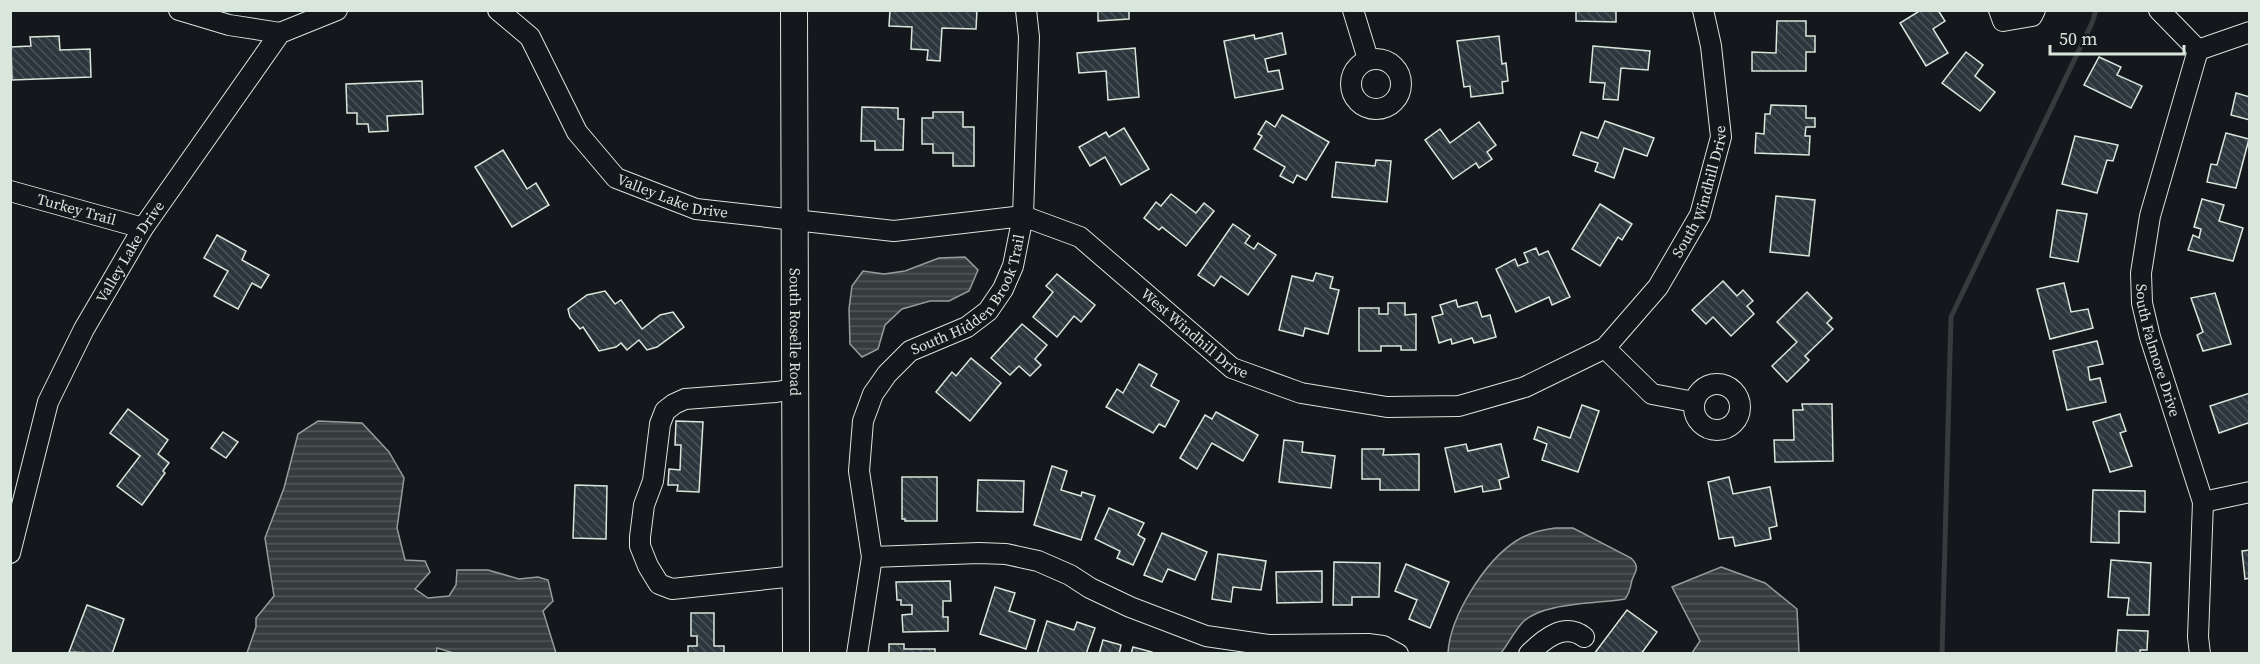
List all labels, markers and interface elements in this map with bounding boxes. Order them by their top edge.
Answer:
scale bar [2050,18,2184,56]
text: 50 m [2059,26,2097,51]
street label: South Windhill Drive [1666,124,1731,261]
street label: Valley Lake Drive [614,168,729,223]
street label: Turkey Trail [35,188,119,230]
street label: Valley Lake Drive [91,196,169,307]
street label: South Hidden Brook Trail [907,232,1029,360]
street label: South Roselle Road [785,268,806,397]
street label: West Windhill Drive [1137,283,1252,383]
street label: South Falmore Drive [2131,283,2186,420]

